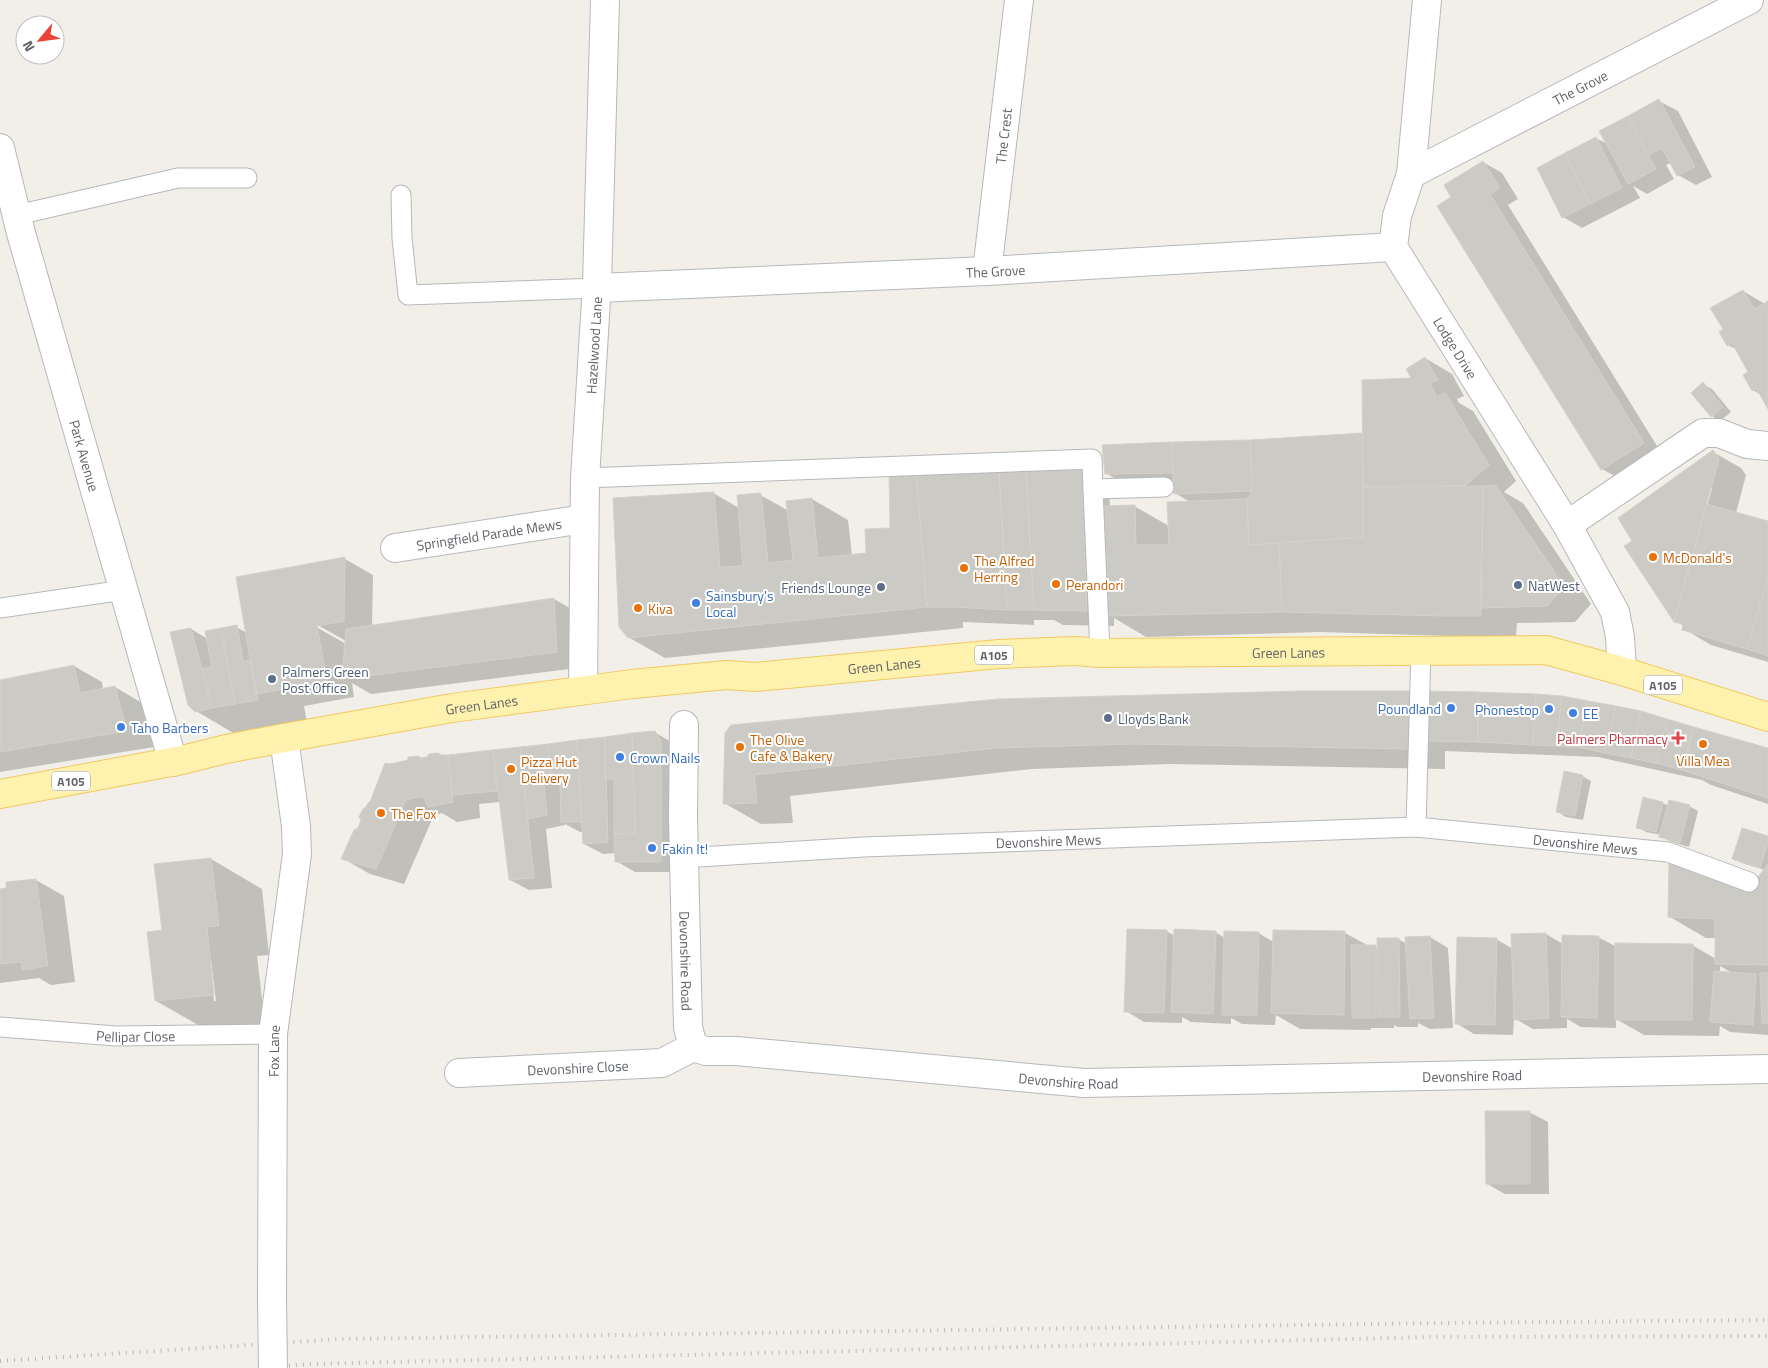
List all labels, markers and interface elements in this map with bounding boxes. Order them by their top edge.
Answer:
north arrow [15,15,65,65]
text: N [17,37,40,56]
street label: The Grove [1549,64,1611,110]
street label: The Crest [989,107,1017,165]
street label: The Grove [965,258,1026,282]
street label: Hazelwood Lane [580,296,607,395]
street label: Lodge Drive [1429,313,1483,383]
street label: Park Avenue [65,417,105,494]
street label: Springfield Parade Mews [415,512,563,555]
place label: McDonald's [1663,547,1732,568]
place label: The Alfred Herring [974,550,1034,587]
marker: McDonald's [1647,551,1659,563]
marker: The Alfred Herring [958,562,970,574]
place label: Perandori [1066,574,1123,595]
place label: NatWest [1528,575,1580,596]
place label: Friends Lounge [781,577,871,598]
marker: Perandori [1050,578,1062,590]
marker: NatWest [1512,579,1524,591]
marker: Friends Lounge [875,581,887,593]
place label: Sainsbury's Local [706,585,773,622]
marker: Sainsbury's Local [690,597,702,609]
place label: Kiva [648,598,673,619]
marker: Kiva [632,602,644,614]
street label: Green Lanes [1252,641,1325,662]
road number: A105 [975,646,1013,664]
street label: Green Lanes [847,651,921,679]
place label: Palmers Green Post Office [282,661,369,698]
marker: Palmers Green Post Office [266,673,278,685]
road number: A105 [1644,676,1682,694]
street label: Green Lanes [444,689,519,720]
place label: Poundland [1378,698,1441,719]
place label: Phonestop [1475,699,1539,720]
marker: Poundland [1445,702,1457,714]
marker: Phonestop [1543,703,1555,715]
place label: EE [1583,703,1599,724]
marker: EE [1567,707,1579,719]
place label: Lloyds Bank [1118,708,1189,729]
marker: Lloyds Bank [1102,712,1114,724]
place label: Taho Barbers [131,717,208,738]
marker: Taho Barbers [115,721,127,733]
place label: Palmers Pharmacy [1557,728,1668,749]
place label: The Olive Cafe & Bakery [750,729,833,766]
marker: Palmers Pharmacy [1672,732,1684,744]
marker: Villa Mea [1697,738,1709,750]
marker: The Olive Cafe & Bakery [734,741,746,753]
place label: Crown Nails [630,747,700,768]
place label: Villa Mea [1676,750,1730,771]
place label: Pizza Hut Delivery [521,751,577,788]
marker: Crown Nails [614,751,626,763]
marker: Pizza Hut Delivery [505,763,517,775]
road number: A105 [52,771,90,790]
place label: The Fox [391,803,437,824]
marker: The Fox [375,807,387,819]
street label: Devonshire Mews [995,828,1102,853]
street label: Devonshire Mews [1532,828,1639,859]
place label: Fakin It! [662,838,708,859]
marker: Fakin It! [646,842,658,854]
street label: Devonshire Road [675,911,698,1011]
street label: Pellipar Close [95,1024,175,1047]
street label: Fox Lane [262,1024,285,1077]
street label: Devonshire Close [527,1054,629,1080]
street label: Devonshire Road [1422,1064,1522,1087]
street label: Devonshire Road [1018,1067,1118,1094]

